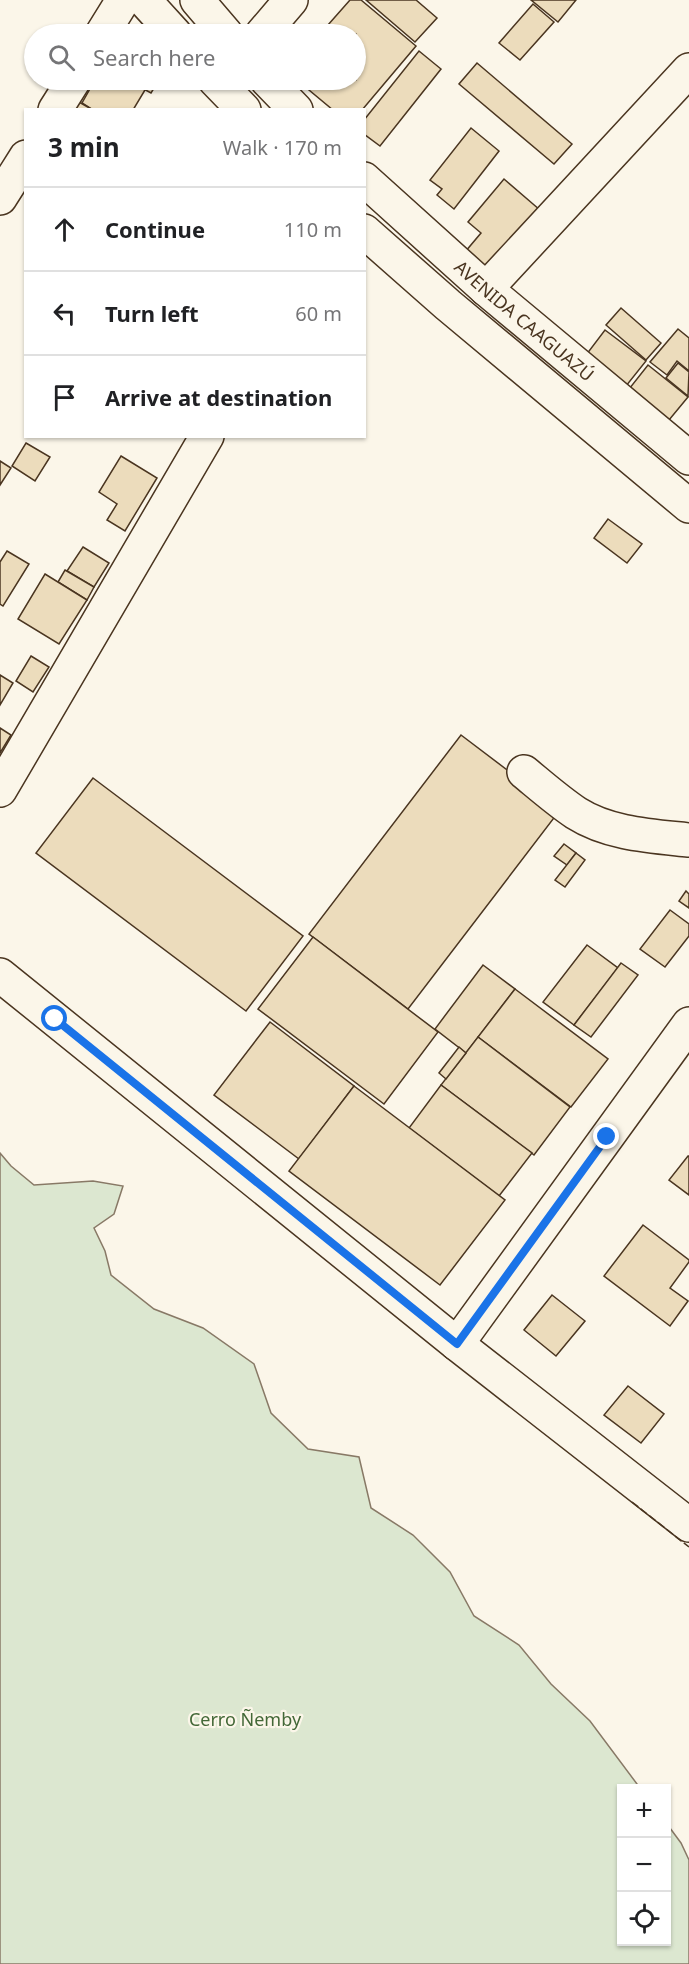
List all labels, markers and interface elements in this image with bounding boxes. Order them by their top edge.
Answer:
search box [24,24,366,90]
icon: search [45,41,78,74]
text: Search here [93,42,215,72]
text: 3 min [48,129,120,165]
text: Walk · 170 m [223,134,342,161]
icon: ahead [48,213,81,246]
text: Continue [105,214,205,244]
text: 110 m [284,216,342,243]
street label: AVENIDA CAAGUAZÚ [450,255,599,386]
icon: left [48,297,81,330]
text: Turn left [105,298,199,328]
text: 60 m [295,300,342,327]
icon: arrive [48,381,81,414]
text: Arrive at destination [105,382,332,412]
route start [41,1005,67,1031]
route end [593,1123,619,1149]
park label: Cerro Ñemby [189,1707,302,1731]
map controls [617,1784,671,1946]
button: + [617,1784,671,1838]
button: − [617,1838,671,1892]
button: locate [617,1892,671,1946]

